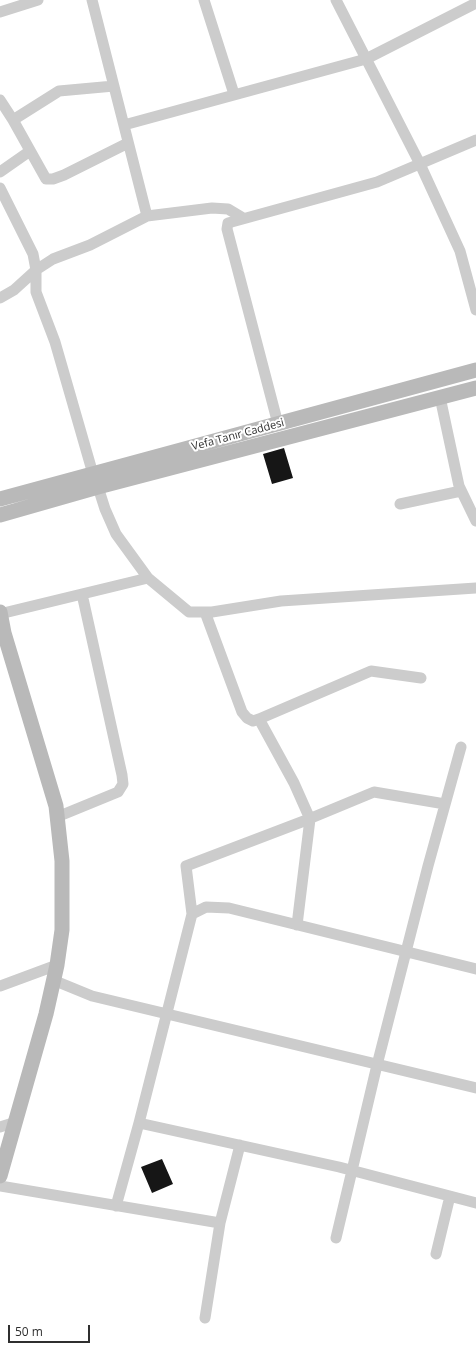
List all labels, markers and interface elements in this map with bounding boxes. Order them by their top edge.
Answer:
street label: Vefa Tanır Caddesi [190,416,286,454]
scale bar [10,1317,92,1343]
text: 50 m [15,1323,43,1340]

